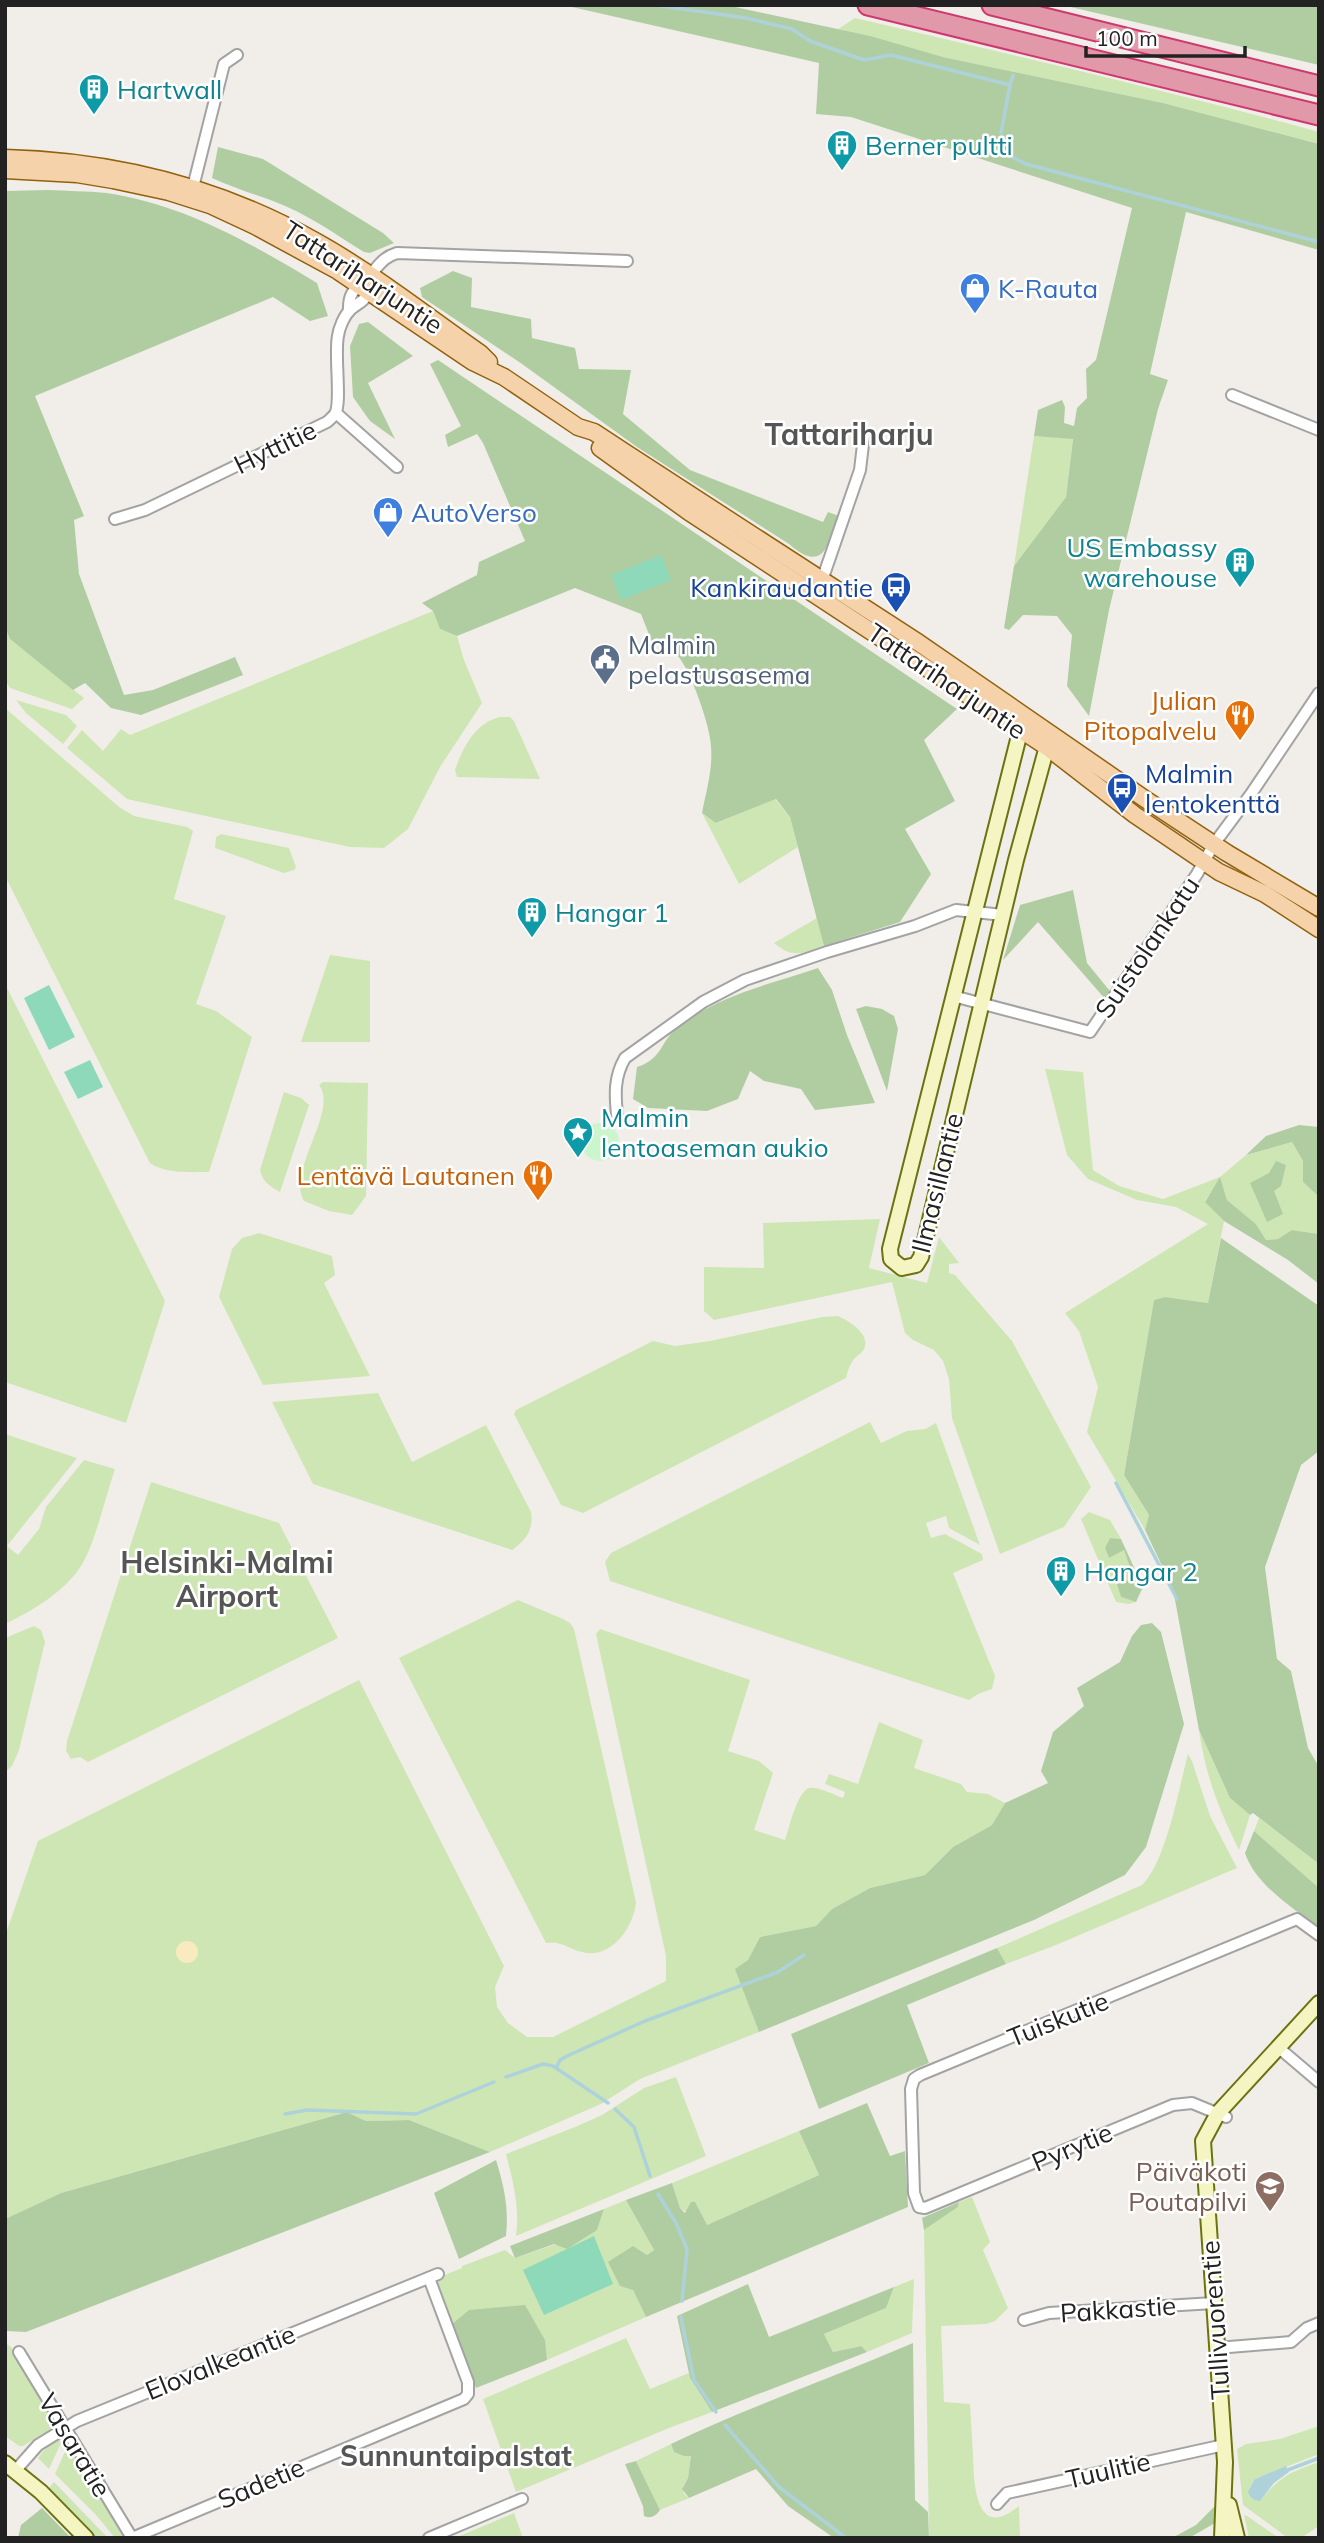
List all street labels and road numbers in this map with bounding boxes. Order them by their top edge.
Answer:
street label: Tattariharjuntie [277,213,449,341]
street label: Hyttitie [228,413,322,481]
street label: Tattariharjuntie [861,616,1033,746]
street label: Suistolankatu [1087,870,1207,1024]
street label: Ilmasillantie [904,1110,970,1256]
street label: Tuiskutie [1003,1984,1113,2054]
street label: Pyrytie [1027,2115,1117,2179]
street label: Tullivuorentie [1193,2239,1237,2401]
street label: Pakkastie [1059,2288,1177,2330]
street label: Elovalkeantie [140,2317,300,2407]
street label: Vasaratie [31,2387,119,2503]
street label: Tuulitie [1063,2444,1153,2496]
street label: Sadetie [213,2450,309,2516]

